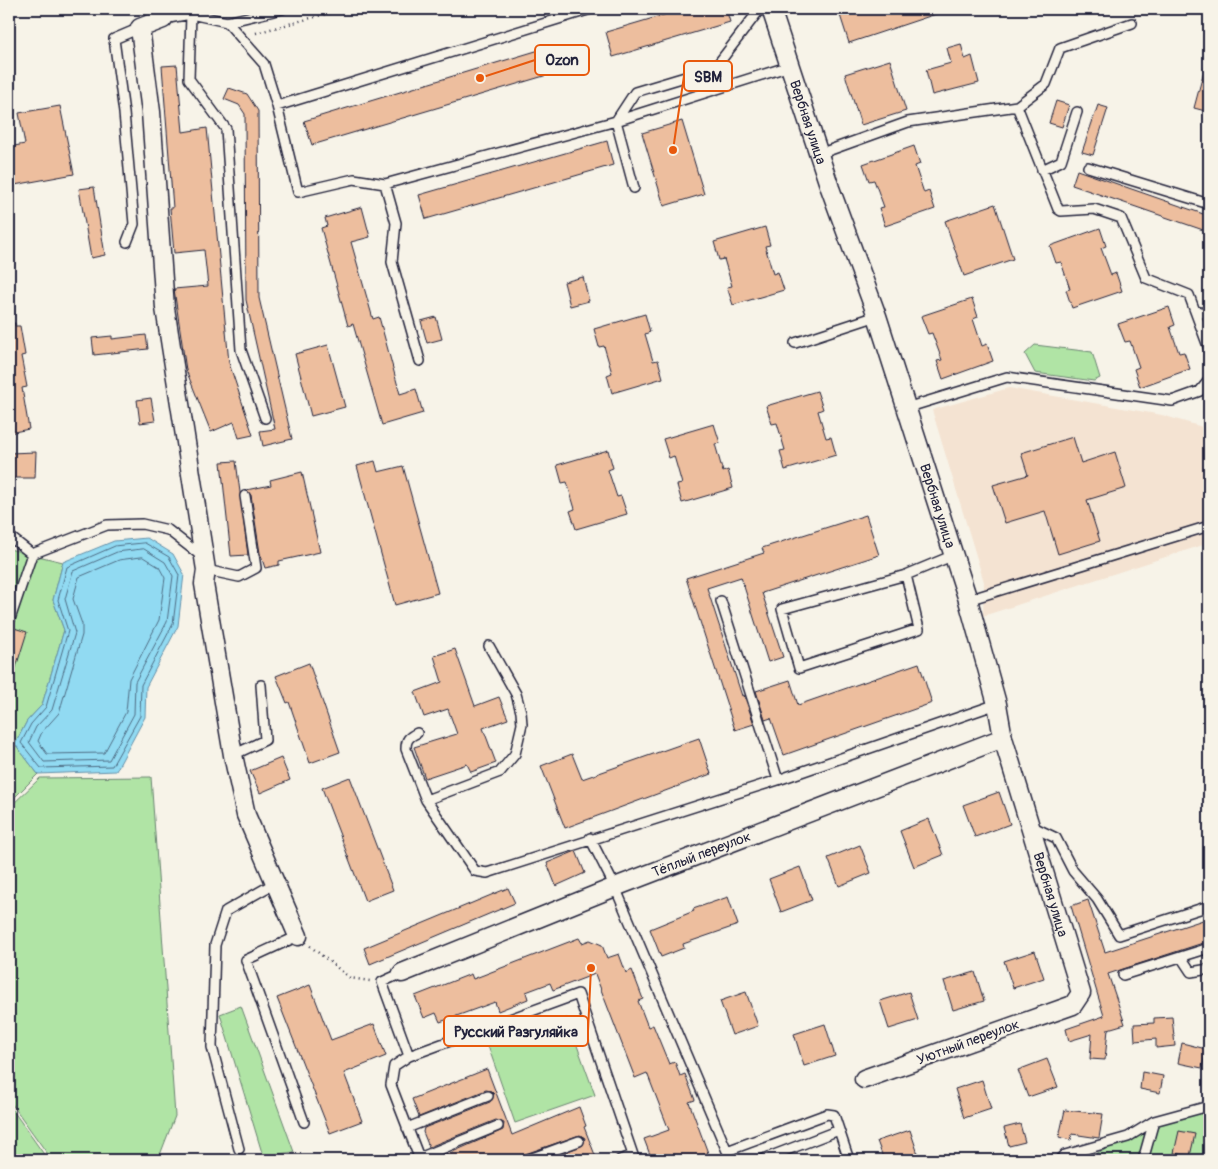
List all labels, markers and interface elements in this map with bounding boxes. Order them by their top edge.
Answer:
callout: Ozon [535,45,589,75]
text: Ozon [545,51,579,70]
callout: SBM [684,61,732,91]
text: SBM [694,68,722,87]
street label: Вербная улица [786,78,830,166]
street label: Вербная улица [916,461,959,550]
street label: Тёплый переулок [649,827,753,881]
street label: Вербная улица [1030,850,1072,939]
callout: Русский Разгуляйка [444,1016,588,1046]
street label: Уютный переулок [914,1016,1022,1068]
text: Русский Разгуляйка [454,1023,578,1042]

